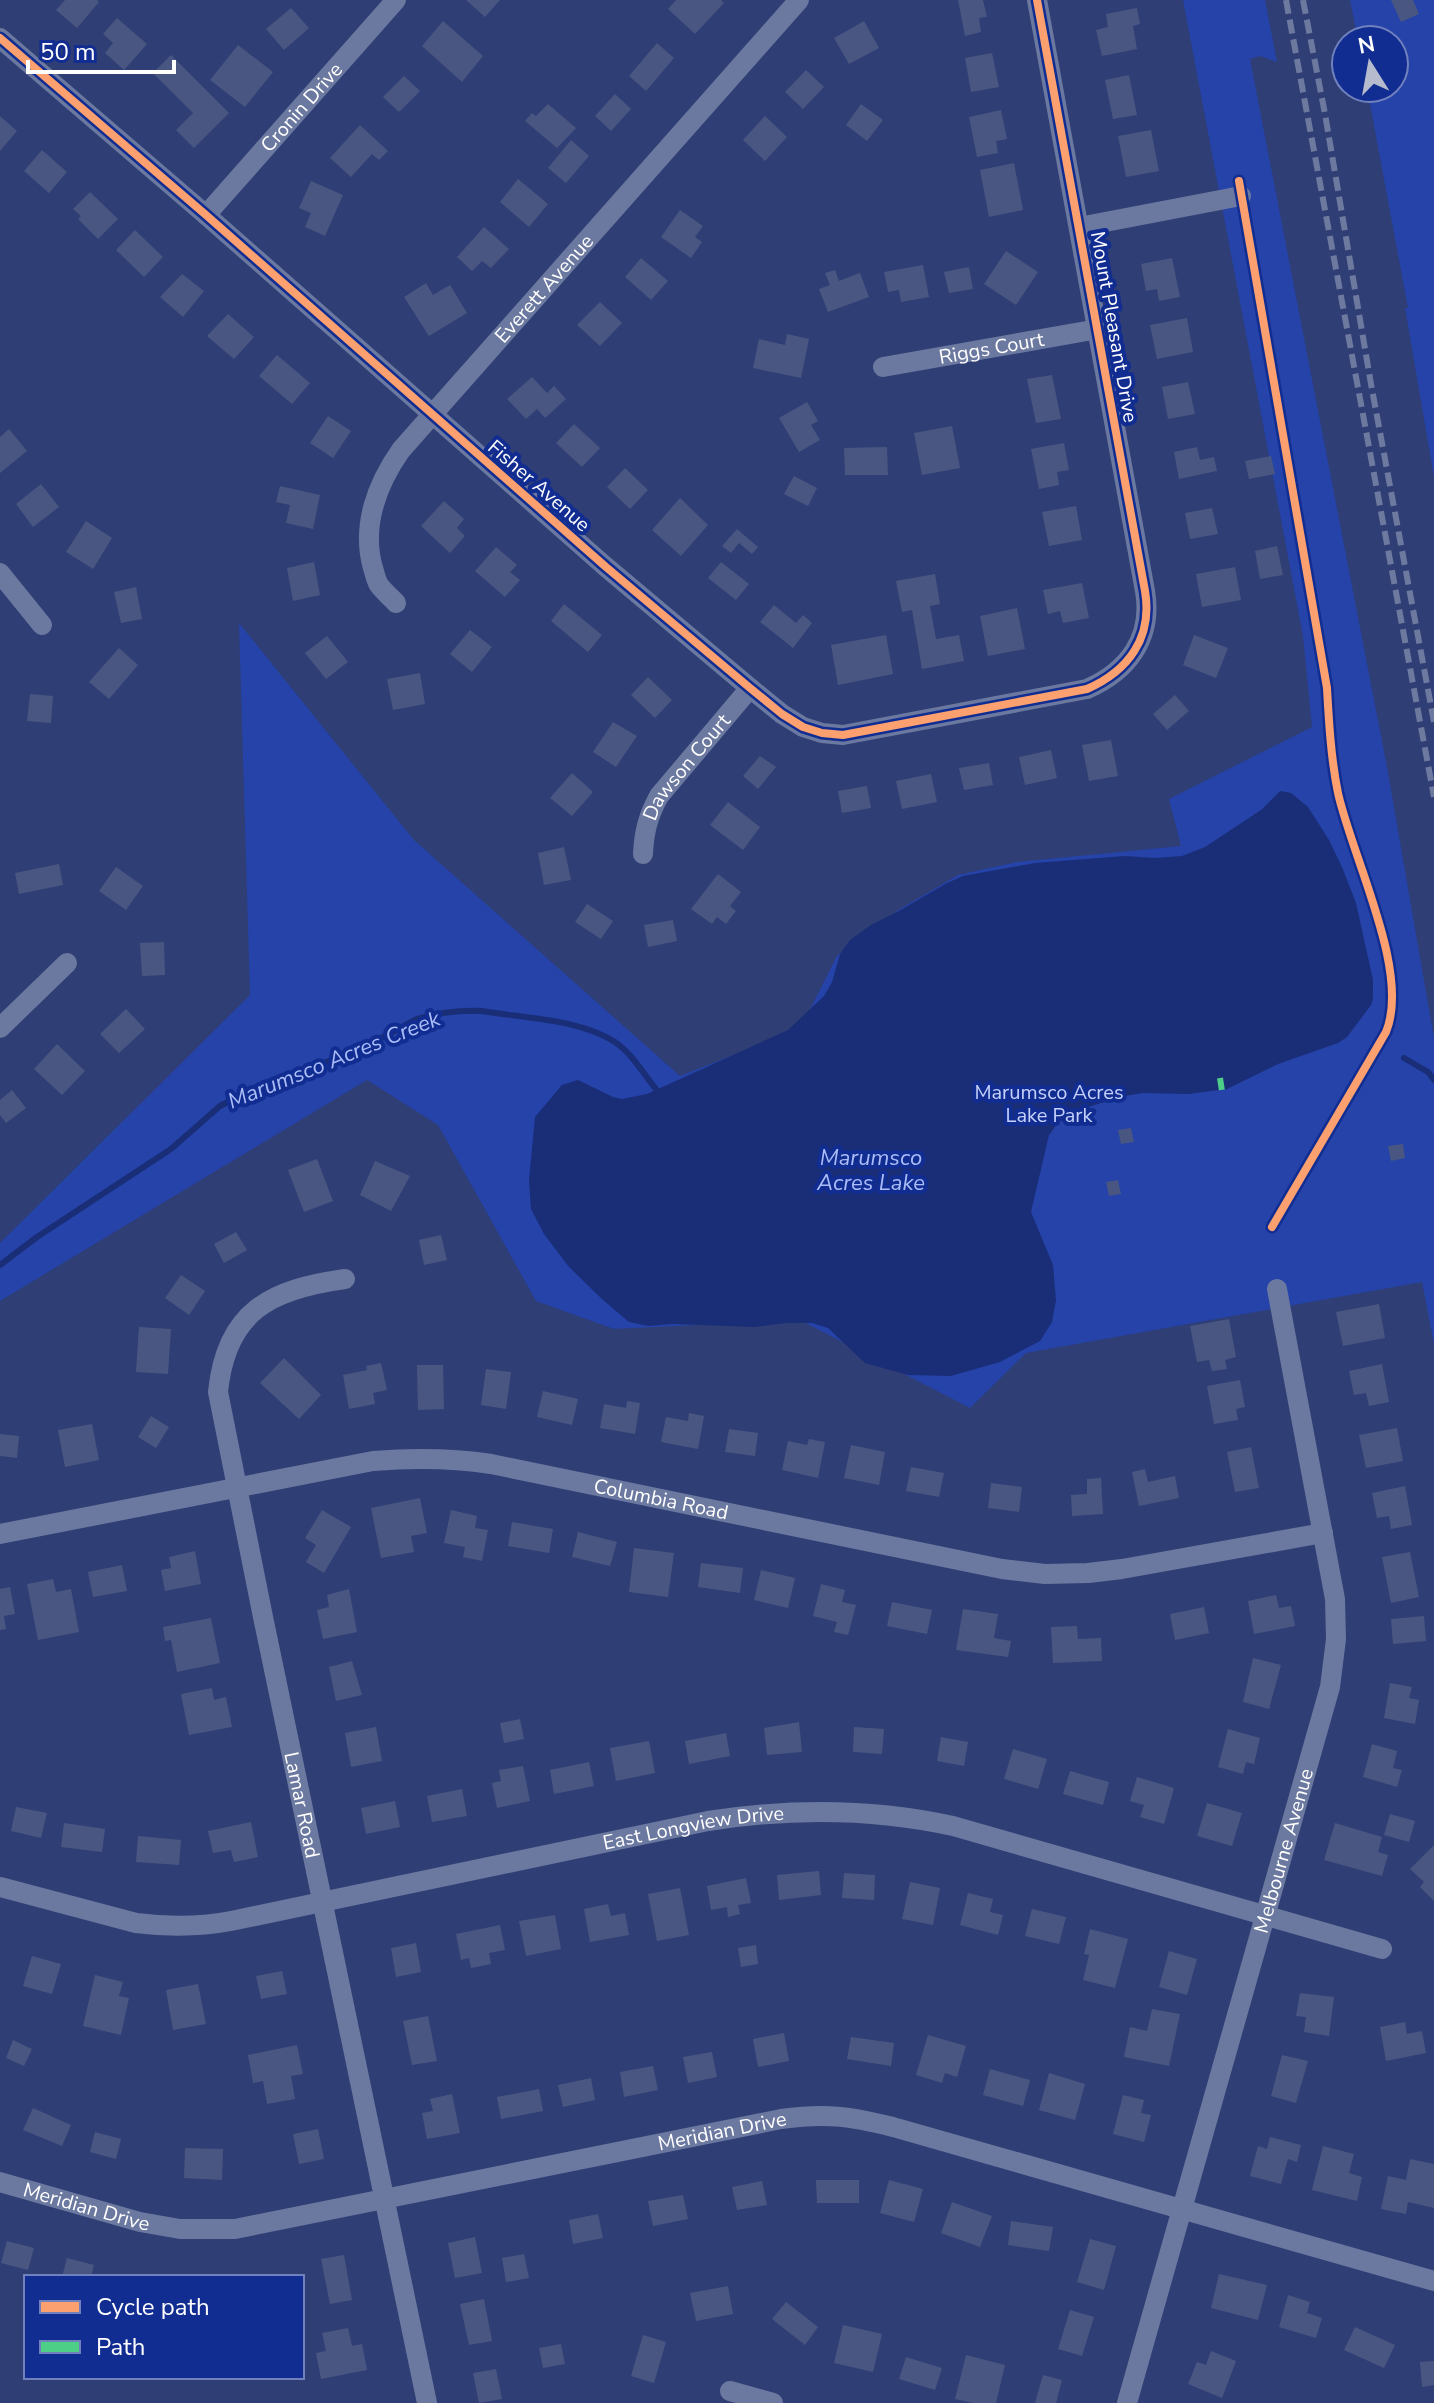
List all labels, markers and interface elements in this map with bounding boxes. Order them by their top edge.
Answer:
scale bar [28,24,174,74]
north arrow [1330,24,1410,104]
text: N [1355,29,1377,62]
text: 50 m [40,36,96,68]
street label: Cronin Drive [254,56,348,158]
street label: Everett Avenue [488,228,599,349]
street label: Mount Pleasant Drive [1084,229,1144,425]
street label: Riggs Court [937,325,1047,370]
street label: Fisher Avenue [482,434,596,538]
street label: Dawson Court [636,707,737,824]
water label: Marumsco Acres Creek [223,1003,446,1116]
park label: Marumsco Acres Lake Park [974,1079,1124,1129]
water label: Marumsco Acres Lake [816,1143,925,1198]
street label: Columbia Road [591,1472,731,1526]
street label: Lamar Road [278,1749,326,1861]
street label: Melbourne Avenue [1247,1765,1320,1936]
street label: East Longview Drive [600,1799,785,1856]
street label: Meridian Drive [655,2105,789,2157]
street label: Meridian Drive [20,2176,152,2237]
legend [24,2275,304,2379]
text: Cycle path [96,2291,210,2323]
text: Path [96,2331,145,2363]

